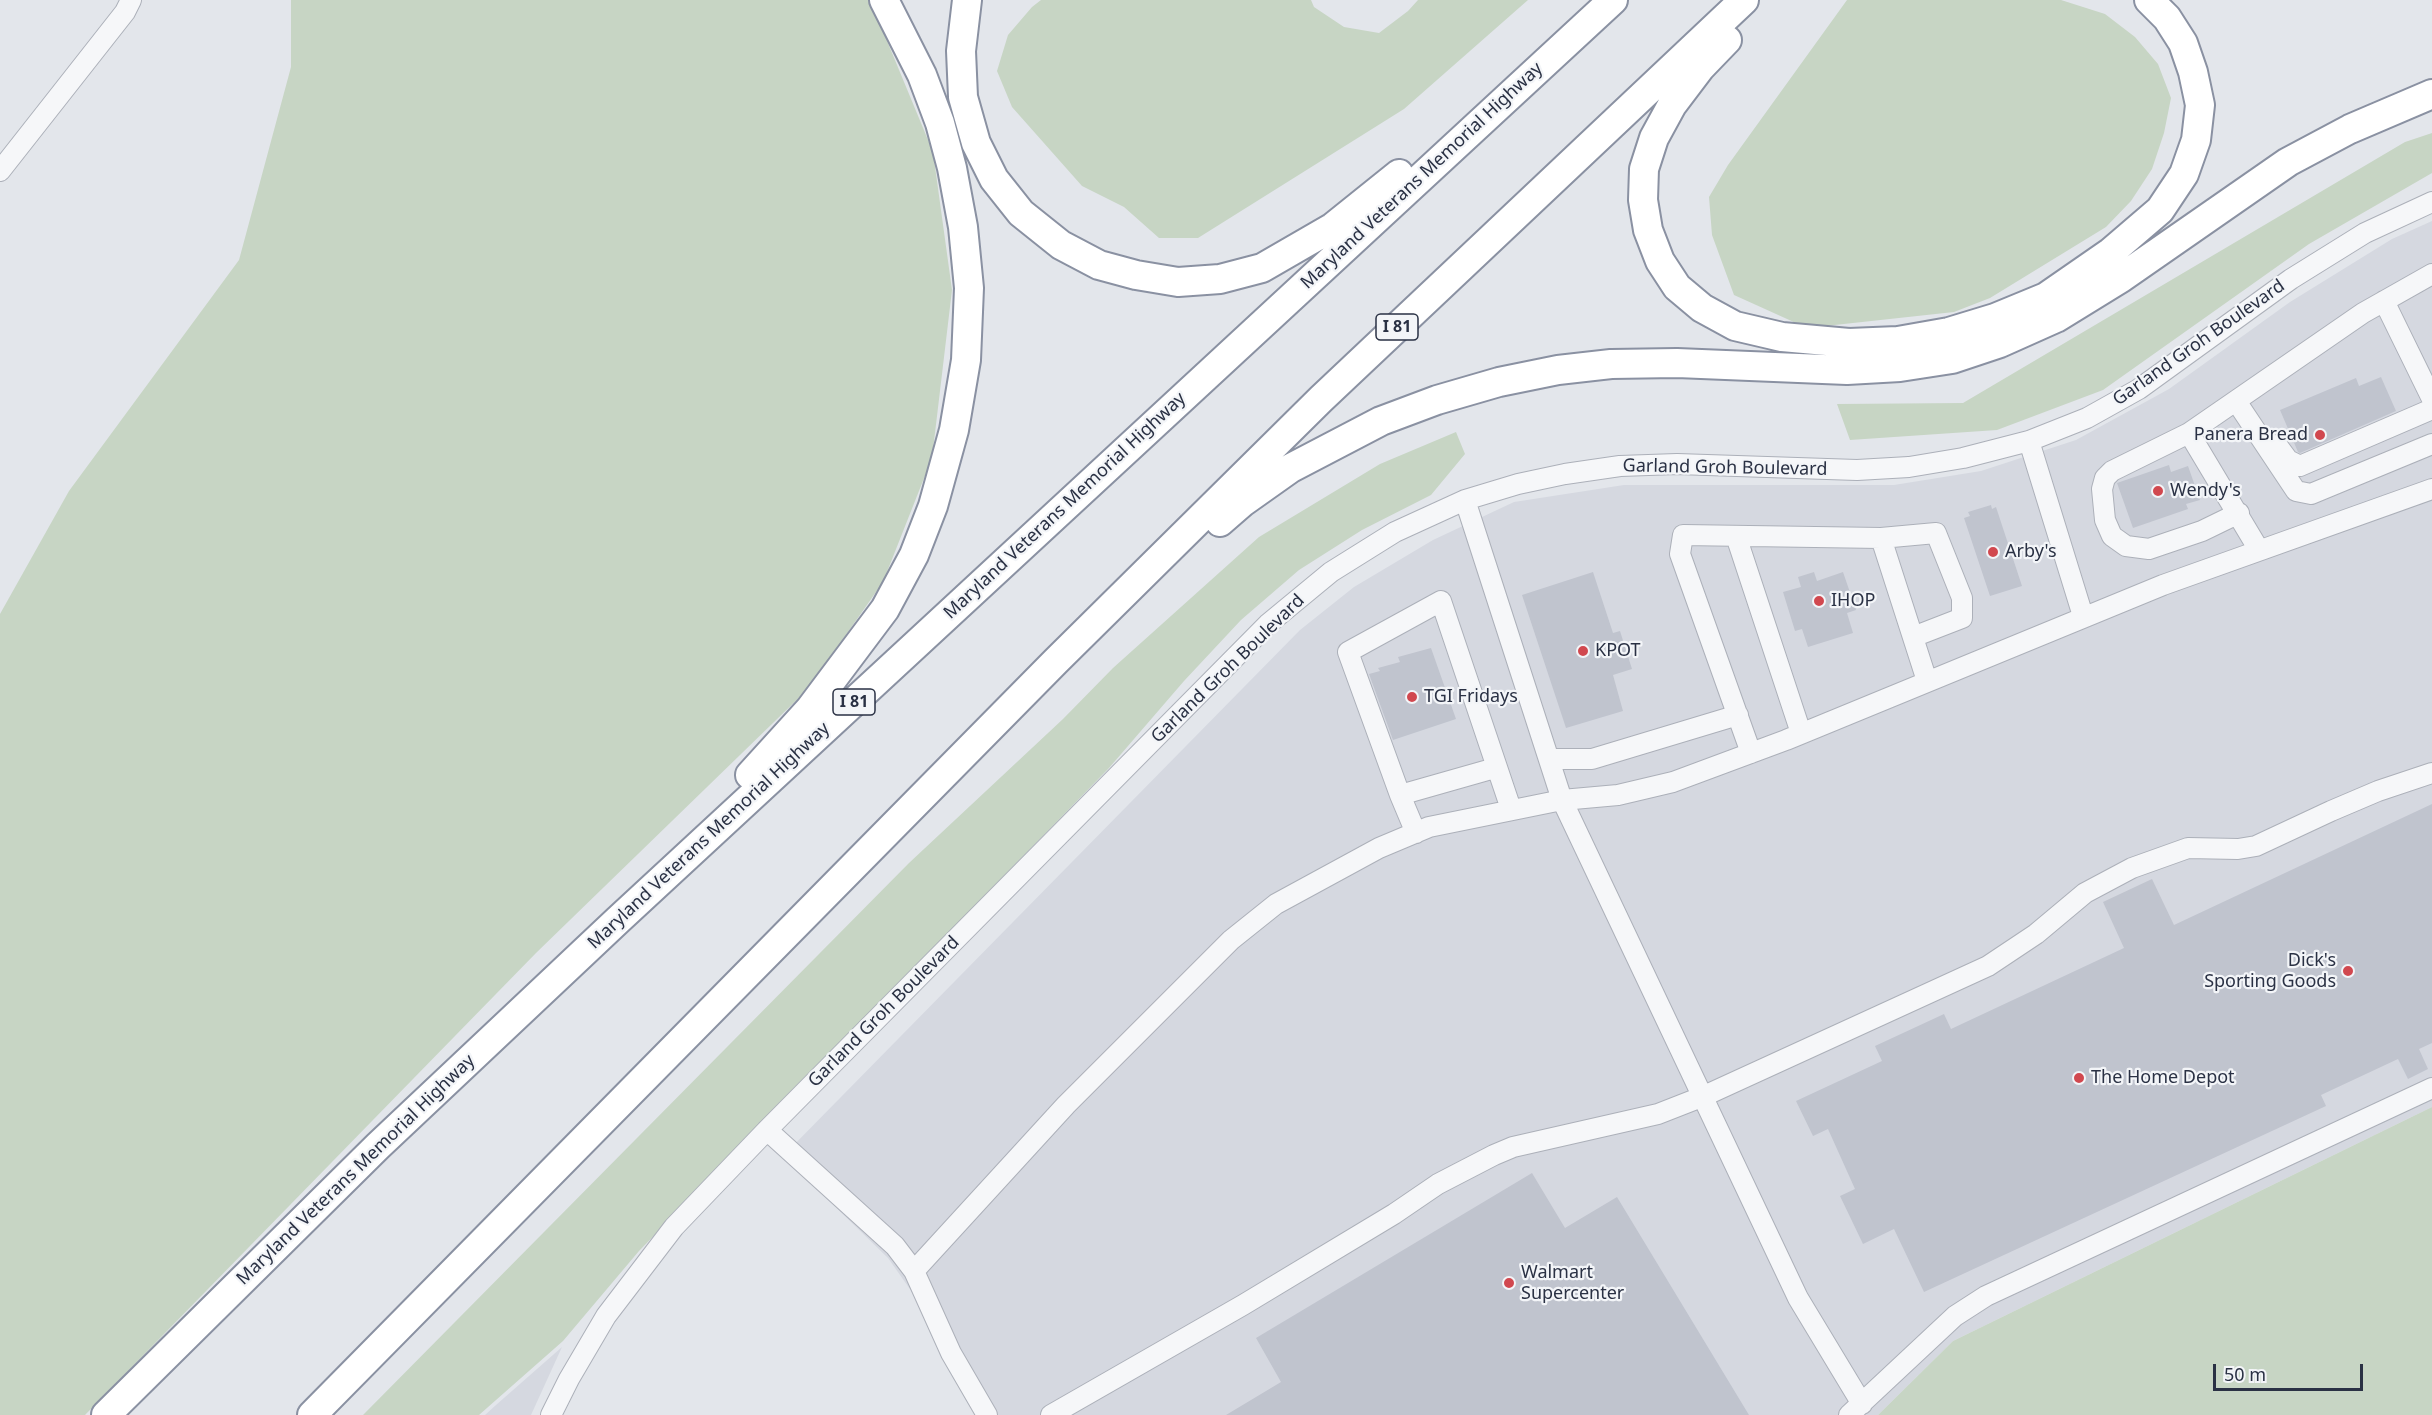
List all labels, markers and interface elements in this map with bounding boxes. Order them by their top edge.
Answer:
street label: Maryland Veterans Memorial Highway [1297,58,1547,294]
street label: Garland Groh Boulevard [2109,275,2289,411]
road number: I 81 [1376,314,1418,340]
street label: Maryland Veterans Memorial Highway [940,388,1190,624]
place label: Panera Bread [2194,424,2308,446]
marker: Panera Bread [2313,428,2327,442]
street label: Garland Groh Boulevard [1622,455,1828,481]
place label: Wendy's [2170,480,2241,502]
marker: Wendy's [2151,484,2165,498]
place label: Arby's [2005,541,2057,563]
marker: Arby's [1986,545,2000,559]
street label: Garland Groh Boulevard [1147,590,1309,748]
place label: IHOP [1831,590,1875,612]
marker: IHOP [1812,594,1826,608]
place label: KPOT [1595,640,1641,662]
marker: KPOT [1576,644,1590,658]
place label: TGI Fridays [1424,686,1518,708]
road number: I 81 [833,689,875,715]
marker: TGI Fridays [1405,690,1419,704]
street label: Maryland Veterans Memorial Highway [584,718,834,954]
street label: Garland Groh Boulevard [804,932,964,1092]
place label: Dick's Sporting Goods [2204,950,2336,992]
marker: Dick's Sporting Goods [2341,964,2355,978]
street label: Maryland Veterans Memorial Highway [232,1050,480,1290]
place label: The Home Depot [2091,1067,2235,1089]
marker: The Home Depot [2072,1071,2086,1085]
place label: Walmart Supercenter [1521,1262,1624,1304]
marker: Walmart Supercenter [1502,1276,1516,1290]
scale bar [2216,1352,2366,1390]
text: 50 m [2224,1362,2266,1386]

